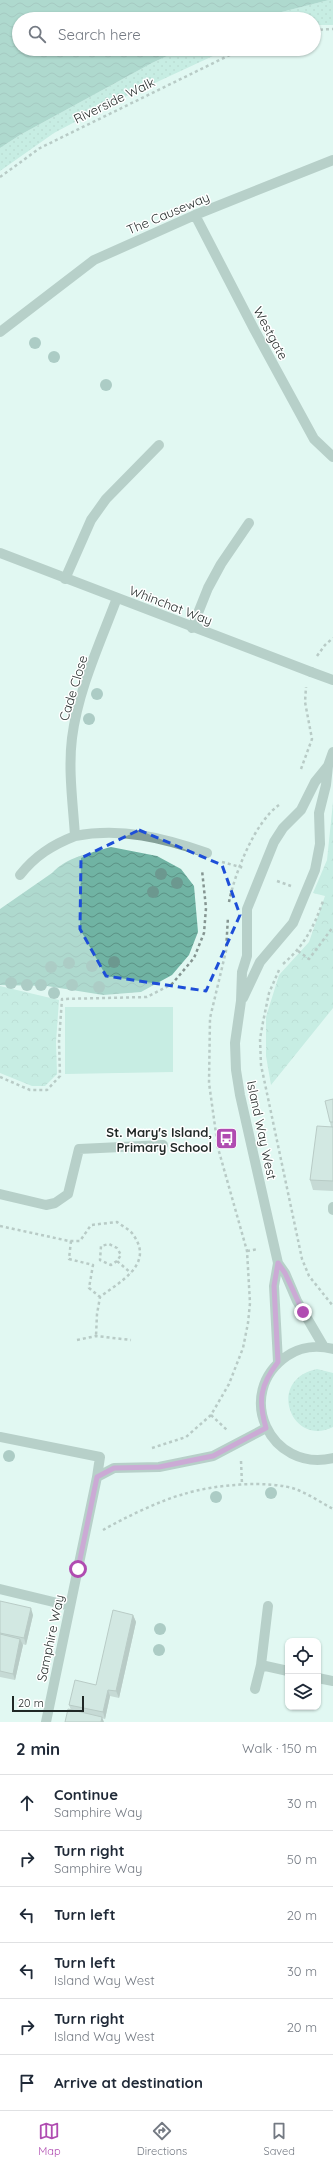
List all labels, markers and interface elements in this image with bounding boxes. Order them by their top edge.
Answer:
search box [12,12,321,56]
icon: search [26,23,48,45]
text: Search here [58,25,141,44]
street label: Riverside Walk [71,73,157,127]
street label: The Causeway [124,188,212,238]
street label: Westgate [250,304,292,362]
street label: Whinchat Way [127,582,215,628]
street label: Cade Close [55,653,91,723]
street label: Island Way West [244,1079,280,1181]
place label: St. Mary's Island, Primary School [106,1124,212,1155]
bus stop icon: St. Mary's Island, Primary School [214,1126,240,1152]
route end [294,1303,312,1321]
route start [69,1560,87,1578]
street label: Samphire Way [33,1593,67,1683]
map controls [285,1638,321,1710]
button: locate [285,1638,321,1674]
button: layers [285,1674,321,1710]
scale bar [12,1694,84,1713]
text: 20 m [18,1696,44,1710]
text: 2 min [16,1738,60,1759]
text: Walk · 150 m [242,1740,317,1756]
text: Continue [54,1785,118,1804]
icon: ahead [16,1792,38,1814]
text: 30 m [287,1795,317,1811]
text: Samphire Way [54,1804,142,1820]
text: Turn right [54,1841,125,1860]
icon: right [16,1848,38,1870]
text: 50 m [287,1851,317,1867]
text: Samphire Way [54,1860,142,1876]
icon: left [16,1904,38,1926]
text: Turn left [54,1905,116,1924]
text: 20 m [287,1907,317,1923]
text: Turn left [54,1953,116,1972]
icon: left [16,1960,38,1982]
text: 30 m [287,1963,317,1979]
text: Island Way West [54,1972,155,1988]
text: Turn right [54,2009,125,2028]
icon: right [16,2016,38,2038]
text: 20 m [287,2019,317,2035]
text: Island Way West [54,2028,155,2044]
icon: arrive [16,2072,38,2094]
text: Arrive at destination [54,2073,203,2092]
tab: Map [38,2120,61,2158]
tab: Directions [137,2120,187,2158]
tab: Saved [263,2120,295,2158]

